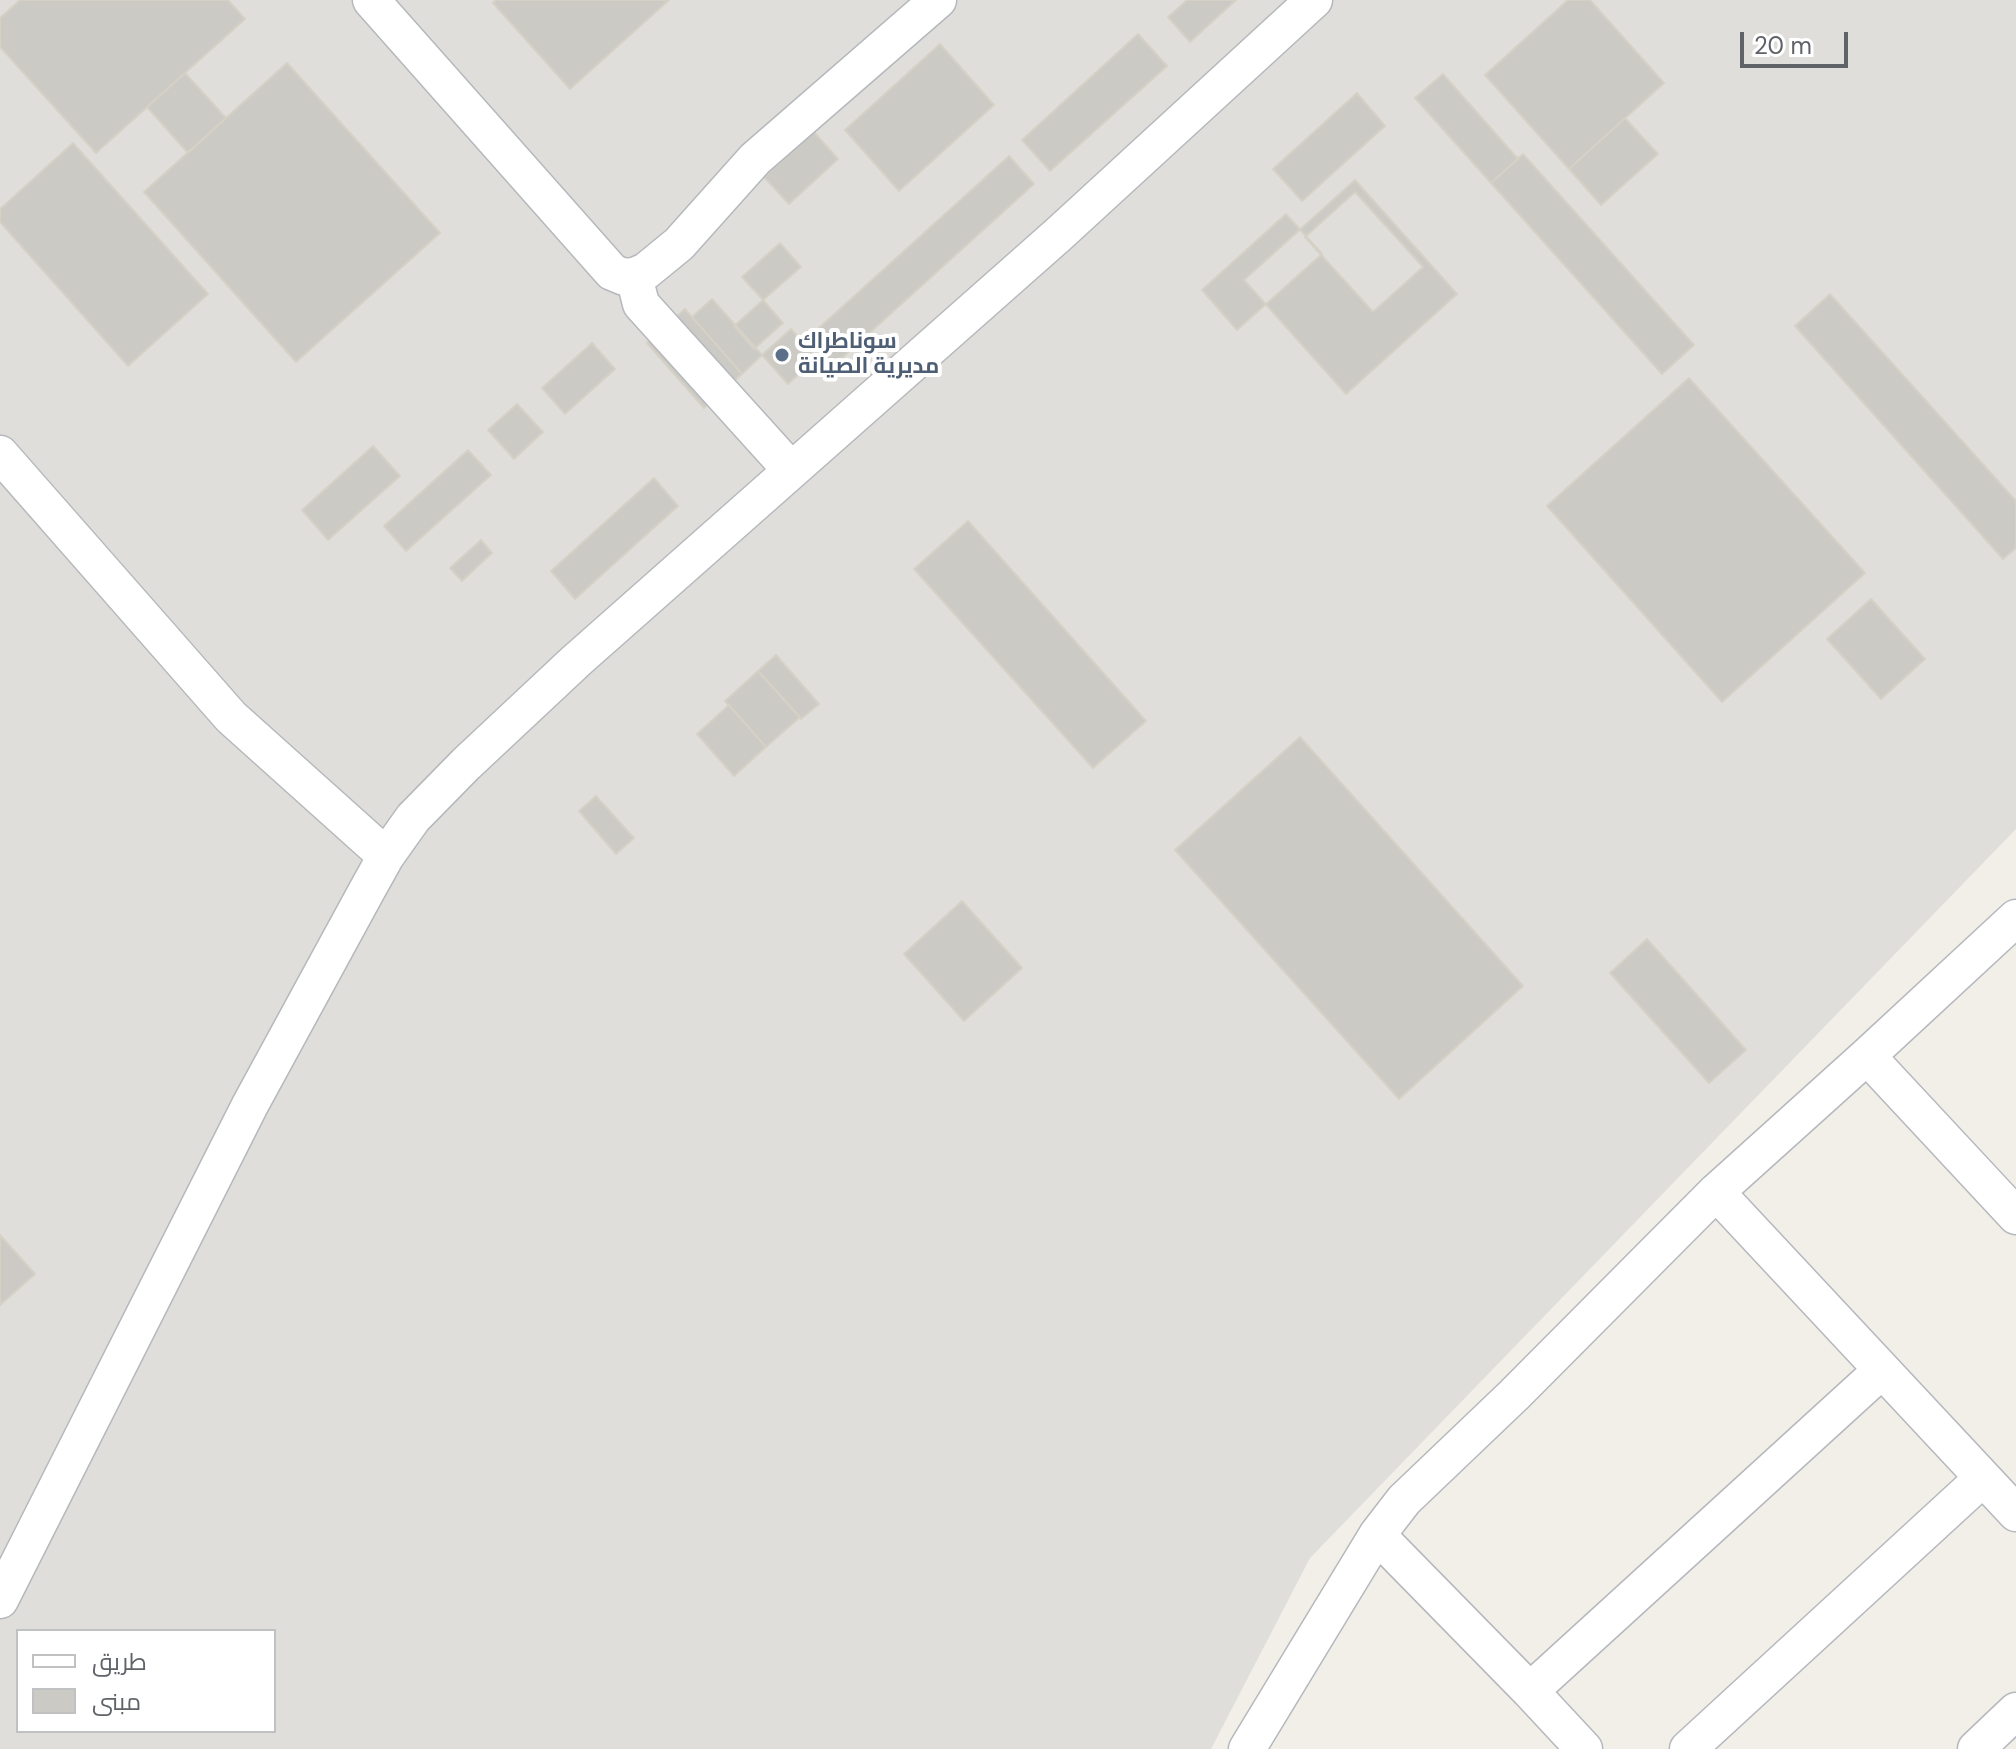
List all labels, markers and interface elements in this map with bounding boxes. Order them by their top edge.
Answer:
scale bar [1744,16,1852,66]
text: 20 m [1754,30,1812,61]
place label: سوناطراك مديرية الصيانة [798,329,939,380]
marker: سوناطراك مديرية الصيانة [773,346,791,364]
legend [16,1629,276,1733]
text: طريق [92,1646,147,1677]
text: مبنى [92,1686,141,1717]

